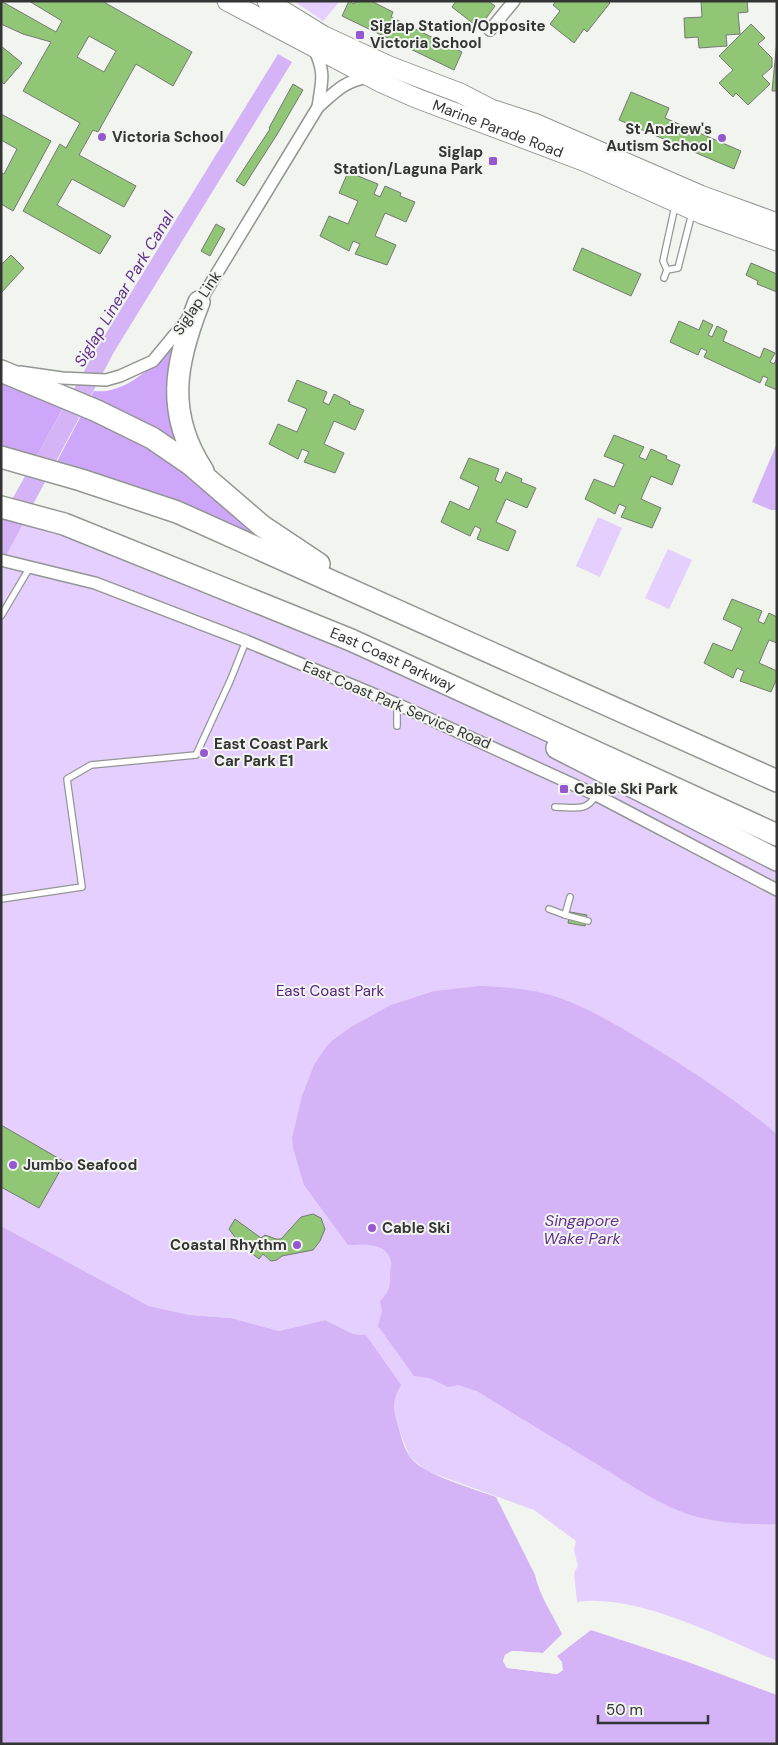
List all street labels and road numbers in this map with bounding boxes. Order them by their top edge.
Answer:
street label: Marine Parade Road [430,95,566,163]
street label: Siglap Link [168,267,226,339]
street label: East Coast Parkway [327,623,460,697]
street label: East Coast Park Service Road [300,656,494,754]

